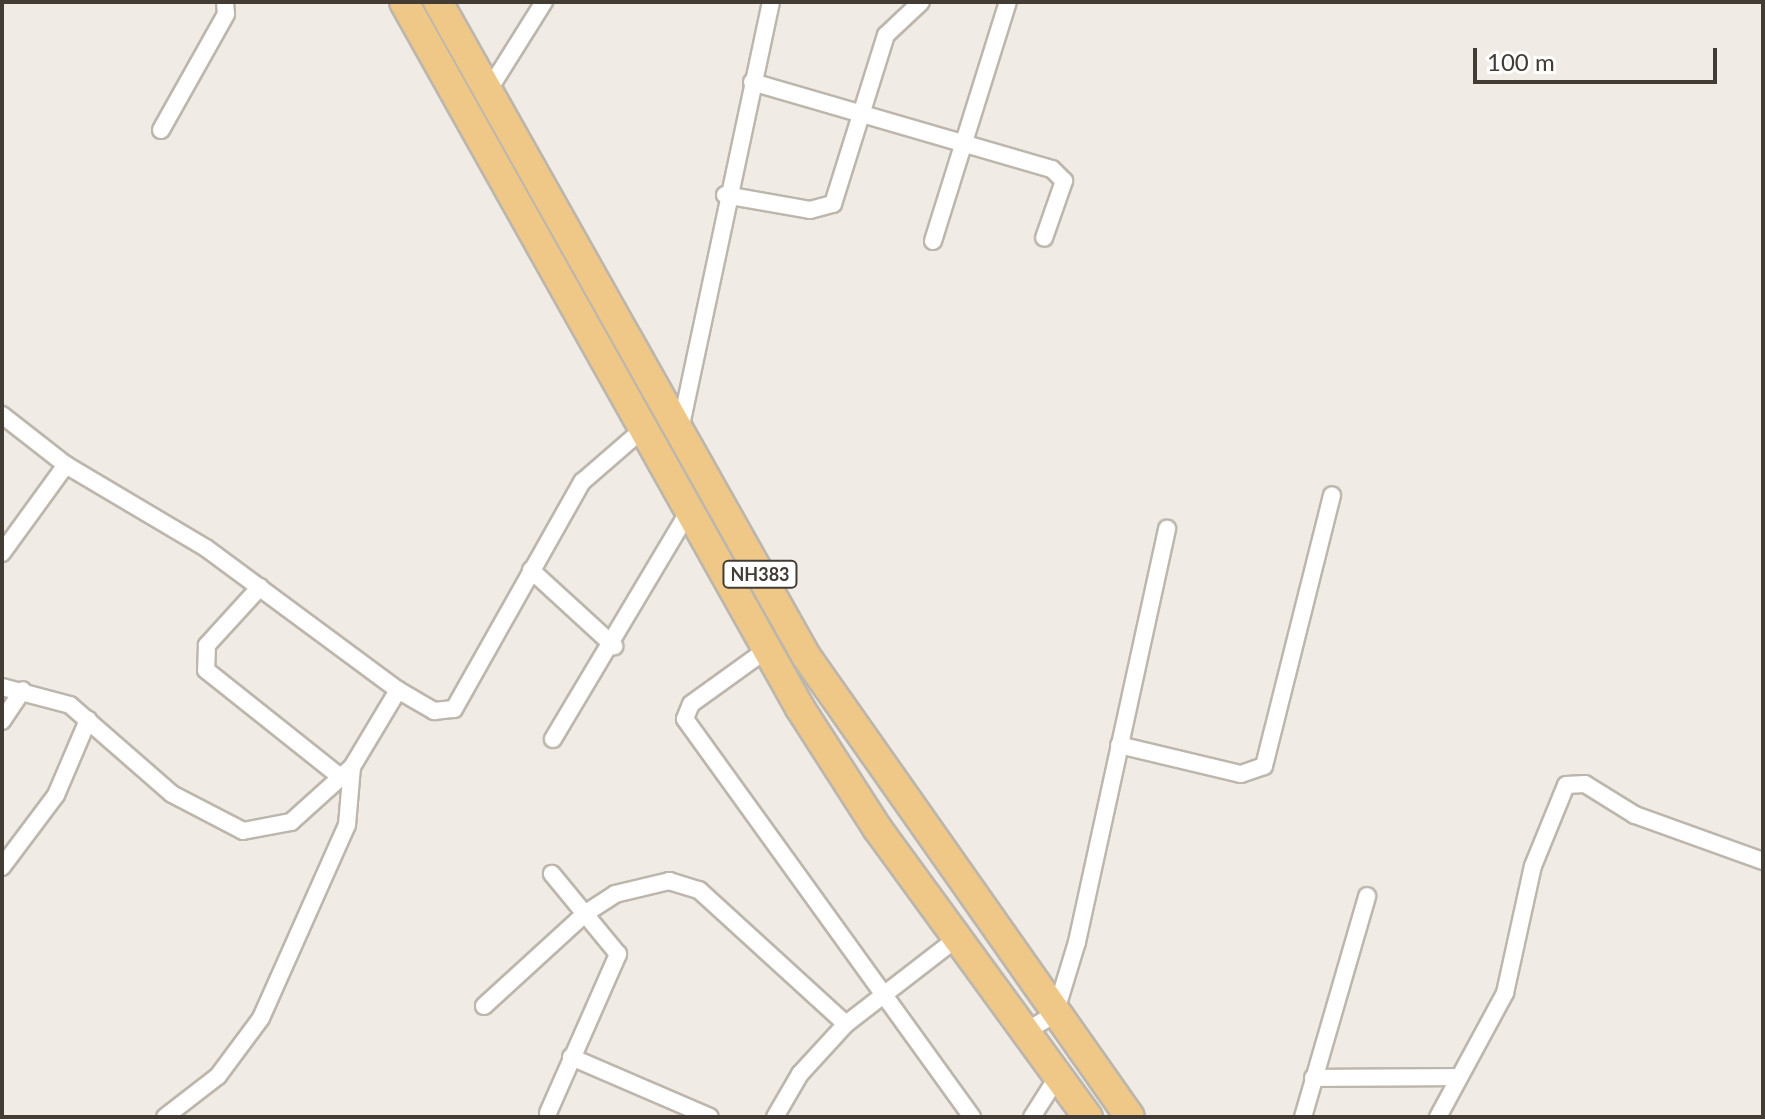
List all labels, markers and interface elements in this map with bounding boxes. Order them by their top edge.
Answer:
scale bar [1477,32,1721,82]
text: 100 m [1487,47,1555,76]
road number: NH383 [722,560,798,588]

